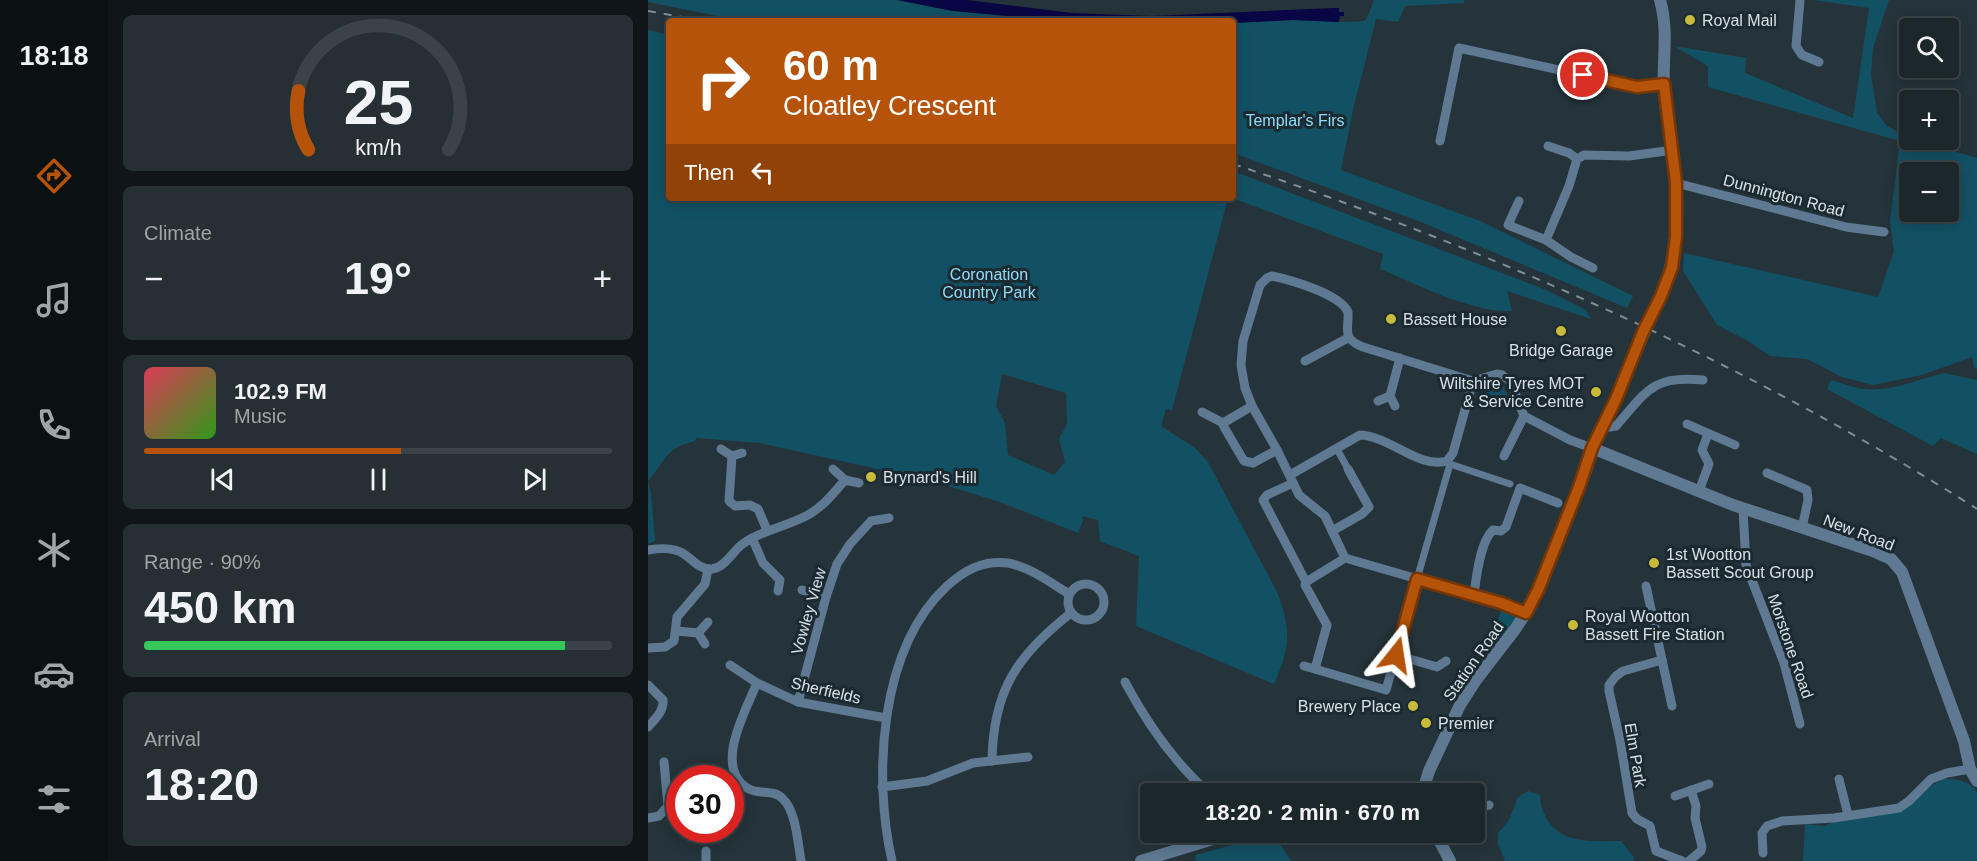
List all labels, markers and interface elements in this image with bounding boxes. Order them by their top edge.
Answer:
place label: Royal Mail [1702,12,1777,29]
marker: Royal Mail [1683,13,1697,27]
map controls [1899,18,1959,222]
button: search [1899,18,1959,78]
text: 18:18 [19,41,89,71]
icon: right [684,42,762,120]
text: 60 m [783,42,879,89]
pin [1557,49,1608,100]
icon: arrive [1566,58,1599,91]
text: 25 [343,68,413,137]
button: + [1899,90,1959,150]
text: Cloatley Crescent [783,91,996,121]
park label: Templar's Firs [1245,112,1345,129]
text: km/h [355,136,401,160]
icon: directions [33,155,75,197]
icon: left [746,156,779,189]
text: Then [684,160,734,185]
button: − [1899,162,1959,222]
street label: Dunnington Road [1722,171,1846,220]
text: Climate [144,222,212,244]
text: 19° [344,253,412,304]
text: − [144,260,163,297]
text: + [593,260,612,297]
park label: Coronation Country Park [942,266,1037,301]
icon: music [33,279,75,321]
place label: Bassett House [1403,311,1507,328]
marker: Bassett House [1384,312,1398,326]
marker: Bridge Garage [1554,324,1568,338]
place label: Bridge Garage [1509,342,1613,359]
place label: Wiltshire Tyres MOT & Service Centre [1439,375,1584,410]
text: 102.9 FM [234,379,327,404]
marker: Wiltshire Tyres MOT & Service Centre [1589,385,1603,399]
icon: phone [33,404,75,446]
text: Music [234,405,286,427]
icon: previous [206,463,239,496]
icon: pause [362,463,395,496]
icon: next [518,463,551,496]
place label: Brynard's Hill [883,469,977,486]
marker: Brynard's Hill [864,470,878,484]
street label: New Road [1821,511,1897,554]
icon: climate [33,529,75,571]
place label: 1st Wootton Bassett Scout Group [1666,546,1814,581]
text: Range · 90% [144,551,261,573]
marker: 1st Wootton Bassett Scout Group [1647,556,1661,570]
street label: Vowley View [788,565,829,657]
text: 450 km [144,582,297,633]
street label: Morstone Road [1765,592,1816,701]
place label: Royal Wootton Bassett Fire Station [1585,608,1725,643]
marker: Royal Wootton Bassett Fire Station [1566,618,1580,632]
street label: Station Road [1440,619,1507,704]
position arrow [1364,623,1428,687]
icon: car [33,653,75,695]
street label: Sherfields [789,674,862,707]
place label: Brewery Place [1298,698,1401,715]
marker: Brewery Place [1406,699,1420,713]
place label: Premier [1438,715,1495,732]
marker: Premier [1419,716,1433,730]
street label: Elm Park [1622,722,1650,790]
text: Arrival [144,728,201,750]
text: 18:20 [144,759,259,810]
speed limit sign: 30 [666,765,744,843]
icon: filters [33,778,75,820]
text: 18:20 · 2 min · 670 m [1205,800,1420,825]

